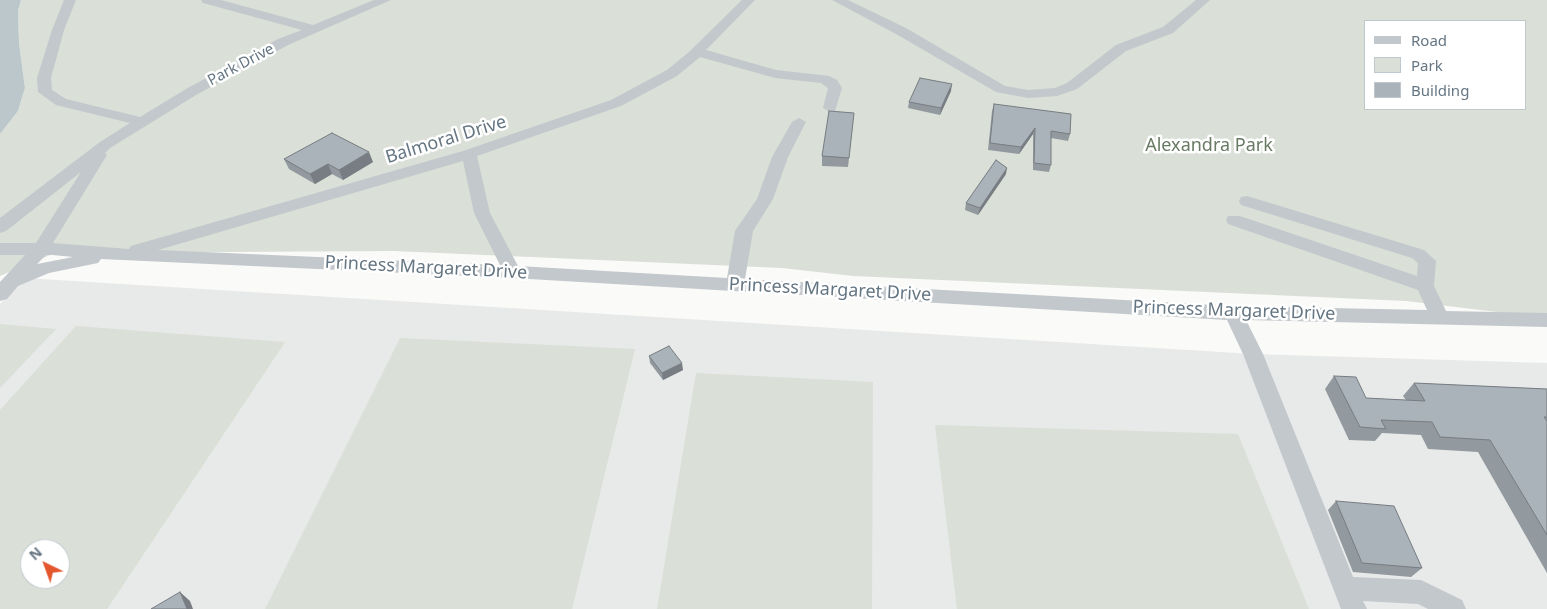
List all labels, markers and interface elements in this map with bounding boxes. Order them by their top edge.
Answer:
legend [1364,20,1527,110]
text: Road [1411,30,1447,50]
street label: Park Drive [205,40,277,90]
text: Park [1411,55,1443,75]
text: Building [1411,80,1469,100]
street label: Balmoral Drive [383,111,509,169]
park label: Alexandra Park [1145,135,1273,157]
street label: Princess Margaret Drive [324,252,528,284]
street label: Princess Margaret Drive [728,274,932,306]
street label: Princess Margaret Drive [1132,297,1336,325]
north arrow [20,539,70,589]
text: N [25,542,46,564]

